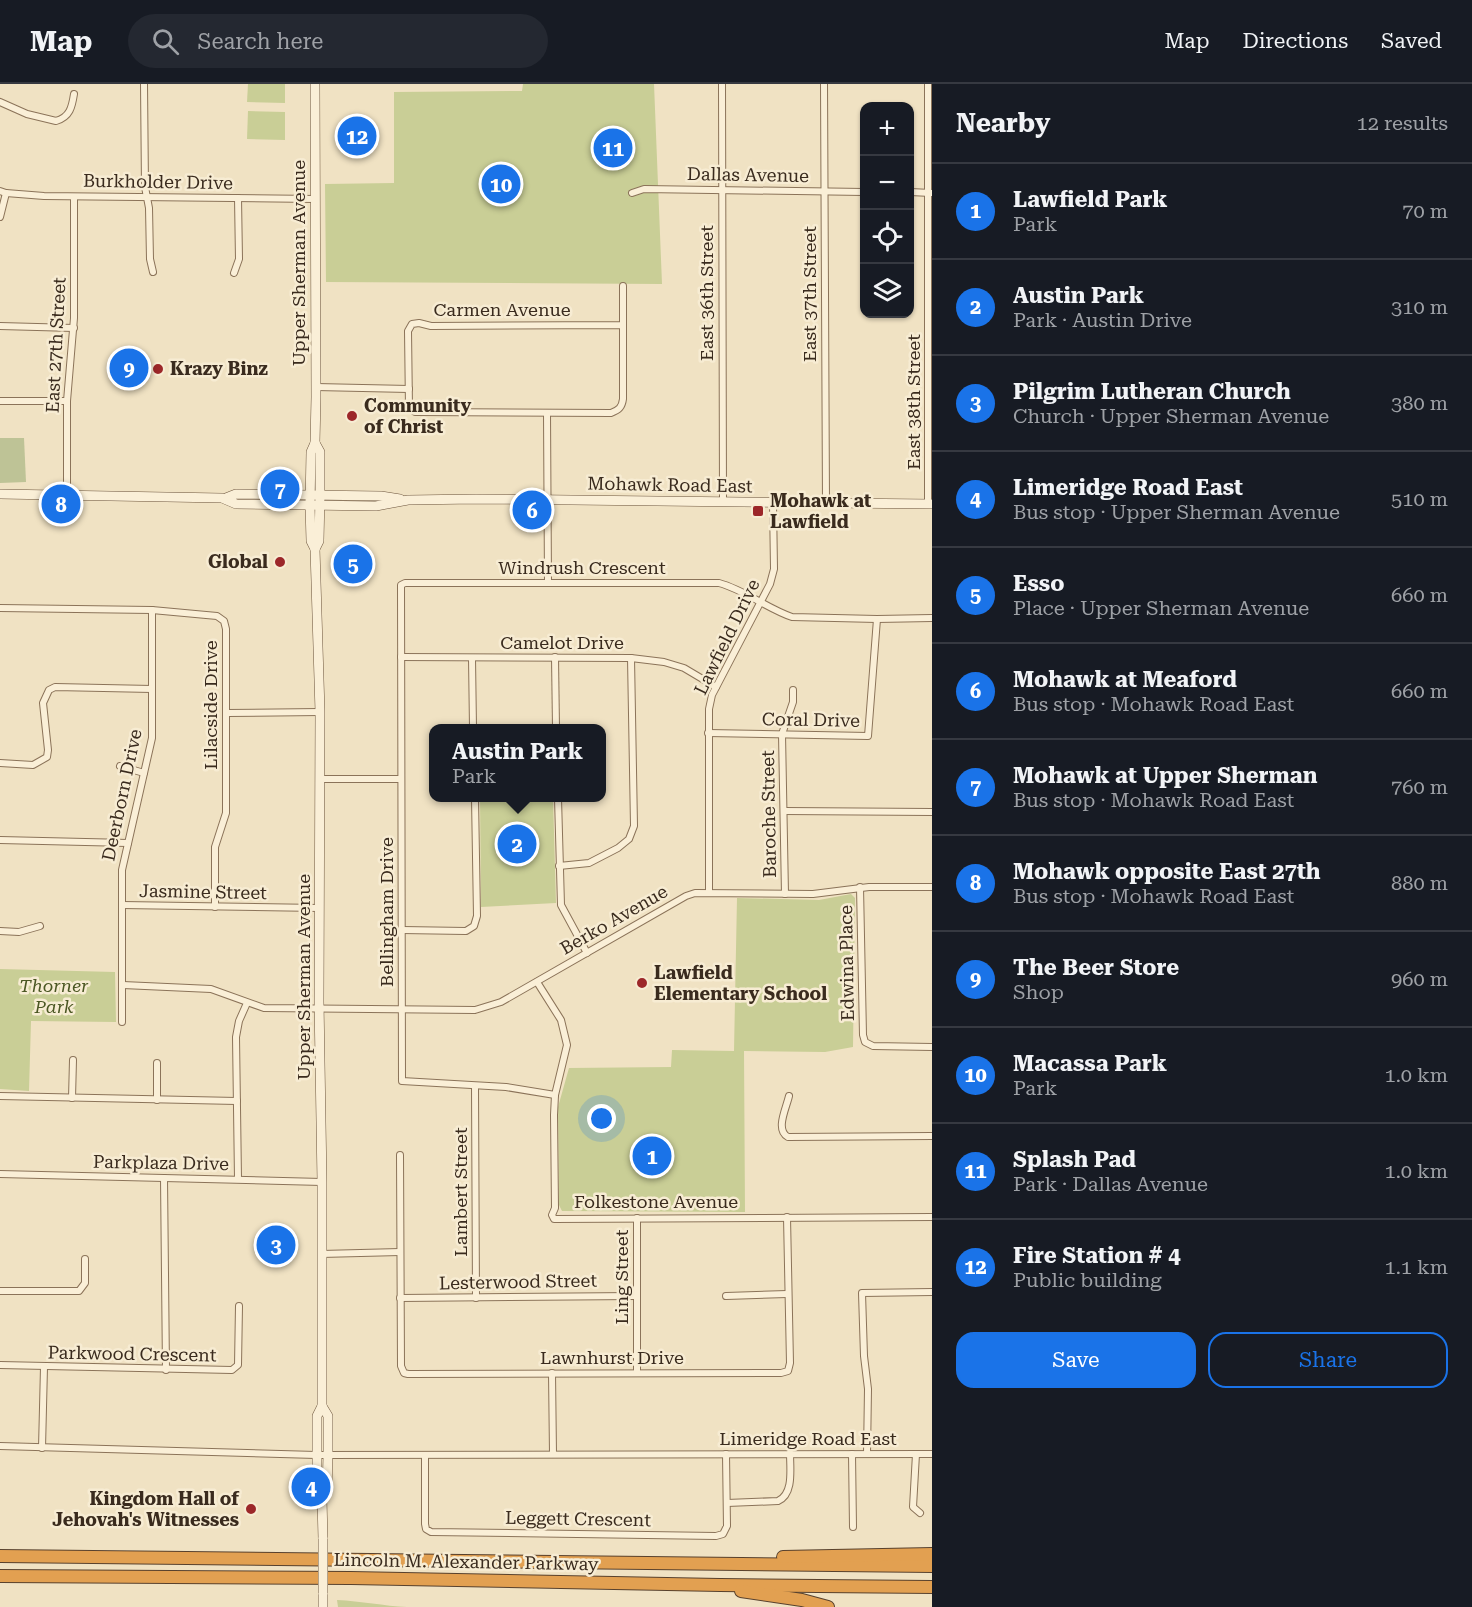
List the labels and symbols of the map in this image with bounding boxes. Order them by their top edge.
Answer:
pin: 12 [338,113,376,158]
pin: 11 [594,126,632,170]
street label: Upper Sherman Avenue [288,160,309,366]
pin: 10 [482,162,520,206]
street label: Dallas Avenue [687,163,809,186]
street label: Burkholder Drive [83,170,233,193]
street label: East 36th Street [696,225,717,361]
street label: East 37th Street [799,226,820,362]
street label: East 27th Street [41,276,70,413]
street label: Carmen Avenue [433,299,571,320]
street label: East 38th Street [903,334,924,470]
pin: 9 [110,346,148,390]
place label: Krazy Binz [170,358,268,379]
marker: Krazy Binz [151,362,165,376]
place label: Community of Christ [364,395,471,437]
marker: Community of Christ [345,409,359,423]
pin: 7 [260,466,300,512]
street label: Mohawk Road East [587,473,753,496]
pin: 8 [42,482,80,526]
pin: 6 [512,488,552,532]
place label: Mohawk at Lawfield [770,490,871,532]
marker: Mohawk at Lawfield [751,504,765,518]
pin: 5 [334,542,372,586]
place label: Global [208,551,268,572]
marker: Global [273,555,287,569]
street label: Windrush Crescent [498,557,666,578]
street label: Lawfield Drive [689,575,764,698]
street label: Camelot Drive [500,632,624,653]
street label: Lilacside Drive [200,640,221,770]
street label: Coral Drive [762,708,860,731]
street label: Deerborn Drive [97,727,146,863]
street label: Baroche Street [757,750,780,878]
pin: 2 [498,822,536,867]
street label: Bellingham Drive [376,837,397,987]
street label: Upper Sherman Avenue [293,874,314,1080]
street label: Jasmine Street [139,880,267,903]
street label: Berko Avenue [556,880,671,959]
street label: Edwina Place [835,905,858,1021]
place label: Lawfield Elementary School [654,962,827,1004]
park label: Thorner Park [19,975,89,1017]
marker: Lawfield Elementary School [635,976,649,990]
your location [587,1104,616,1133]
street label: Lambert Street [450,1127,471,1257]
pin: 1 [632,1134,672,1178]
street label: Parkplaza Drive [93,1151,229,1174]
street label: Folkestone Avenue [574,1191,738,1212]
pin: 3 [256,1222,296,1268]
street label: Ling Street [611,1229,632,1324]
street label: Lesterwood Street [439,1270,598,1293]
street label: Parkwood Crescent [47,1342,217,1365]
street label: Lawnhurst Drive [540,1347,684,1368]
street label: Limeridge Road East [719,1428,897,1449]
pin: 4 [292,1464,330,1510]
place label: Kingdom Hall of Jehovah's Witnesses [52,1488,240,1530]
marker: Kingdom Hall of Jehovah's Witnesses [244,1502,258,1516]
street label: Leggett Crescent [505,1507,651,1530]
street label: Lincoln M. Alexander Parkway [333,1549,599,1574]

